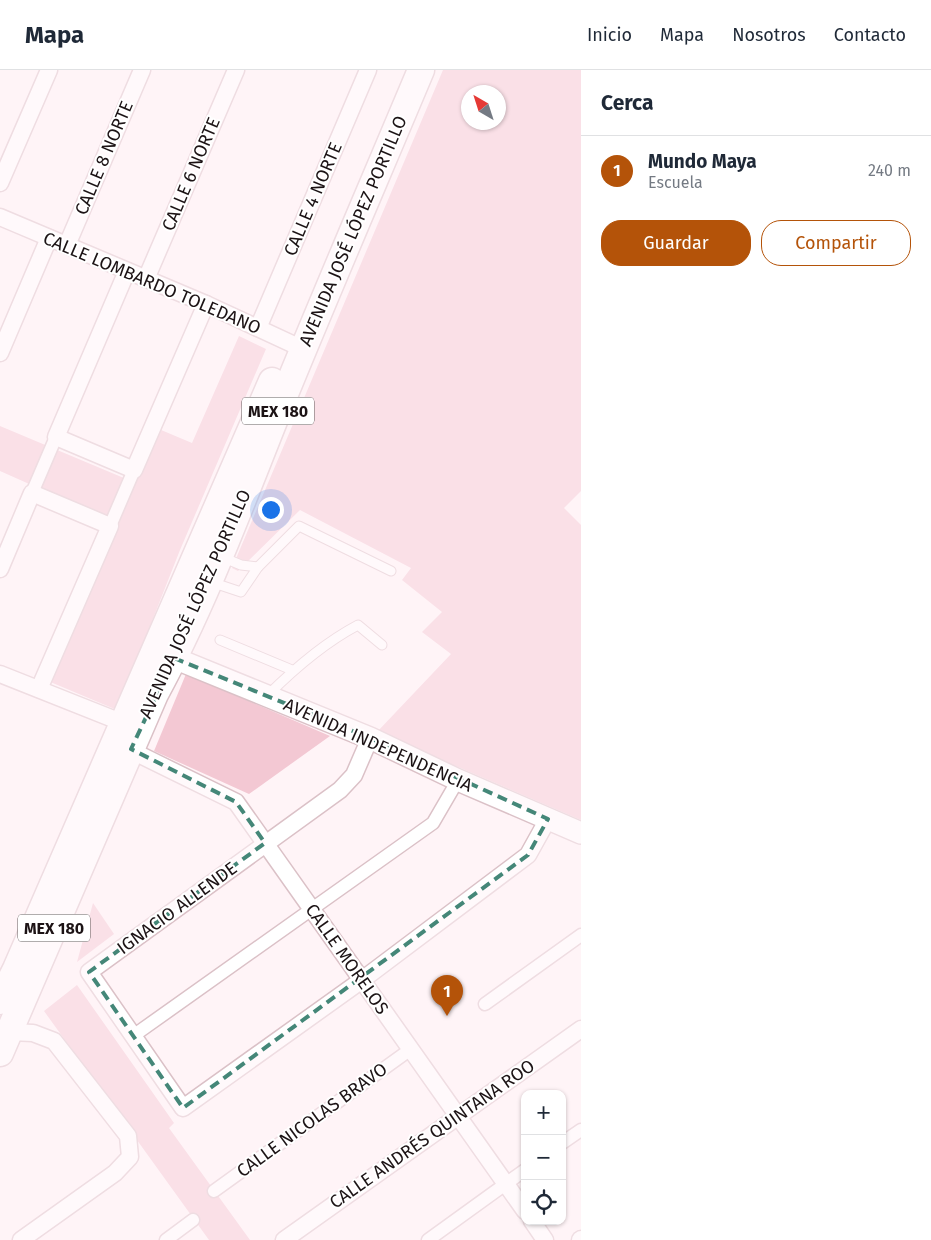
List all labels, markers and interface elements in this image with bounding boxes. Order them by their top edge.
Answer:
text: Mapa [25,21,84,49]
text: Inicio [587,24,632,46]
text: Mapa [660,24,704,46]
text: Nosotros [732,24,806,46]
text: Contacto [834,24,906,46]
north arrow [461,85,506,130]
text: Cerca [601,90,653,116]
street label: CALLE 8 NORTE [70,98,138,218]
street label: AVENIDA JOSÉ LÓPEZ PORTILLO [293,112,412,350]
street label: CALLE 6 NORTE [157,114,225,234]
street label: CALLE 4 NORTE [279,139,347,259]
text: Mundo Maya [648,150,757,173]
text: 1 [613,161,621,180]
text: 240 m [868,161,911,180]
text: Escuela [648,173,703,192]
button: Guardar [601,220,751,266]
button: Compartir [761,220,911,266]
street label: CALLE LOMBARDO TOLEDANO [40,227,264,339]
road number: MEX 180 [242,398,314,424]
street label: AVENIDA JOSÉ LÓPEZ PORTILLO [134,486,256,722]
your location [258,497,284,523]
street label: AVENIDA INDEPENDENCIA [280,693,476,797]
street label: IGNACIO ALLENDE [113,857,241,959]
street label: CALLE MORELOS [301,899,393,1019]
road number: MEX 180 [18,914,90,941]
pin: 1 [431,975,463,1016]
street label: CALLE ANDRÉS QUINTANA ROO [325,1054,539,1213]
street label: CALLE NICOLAS BRAVO [232,1058,392,1182]
map controls [521,1090,566,1225]
button: + [521,1090,566,1135]
button: − [521,1135,566,1180]
button: locate [521,1180,566,1225]

